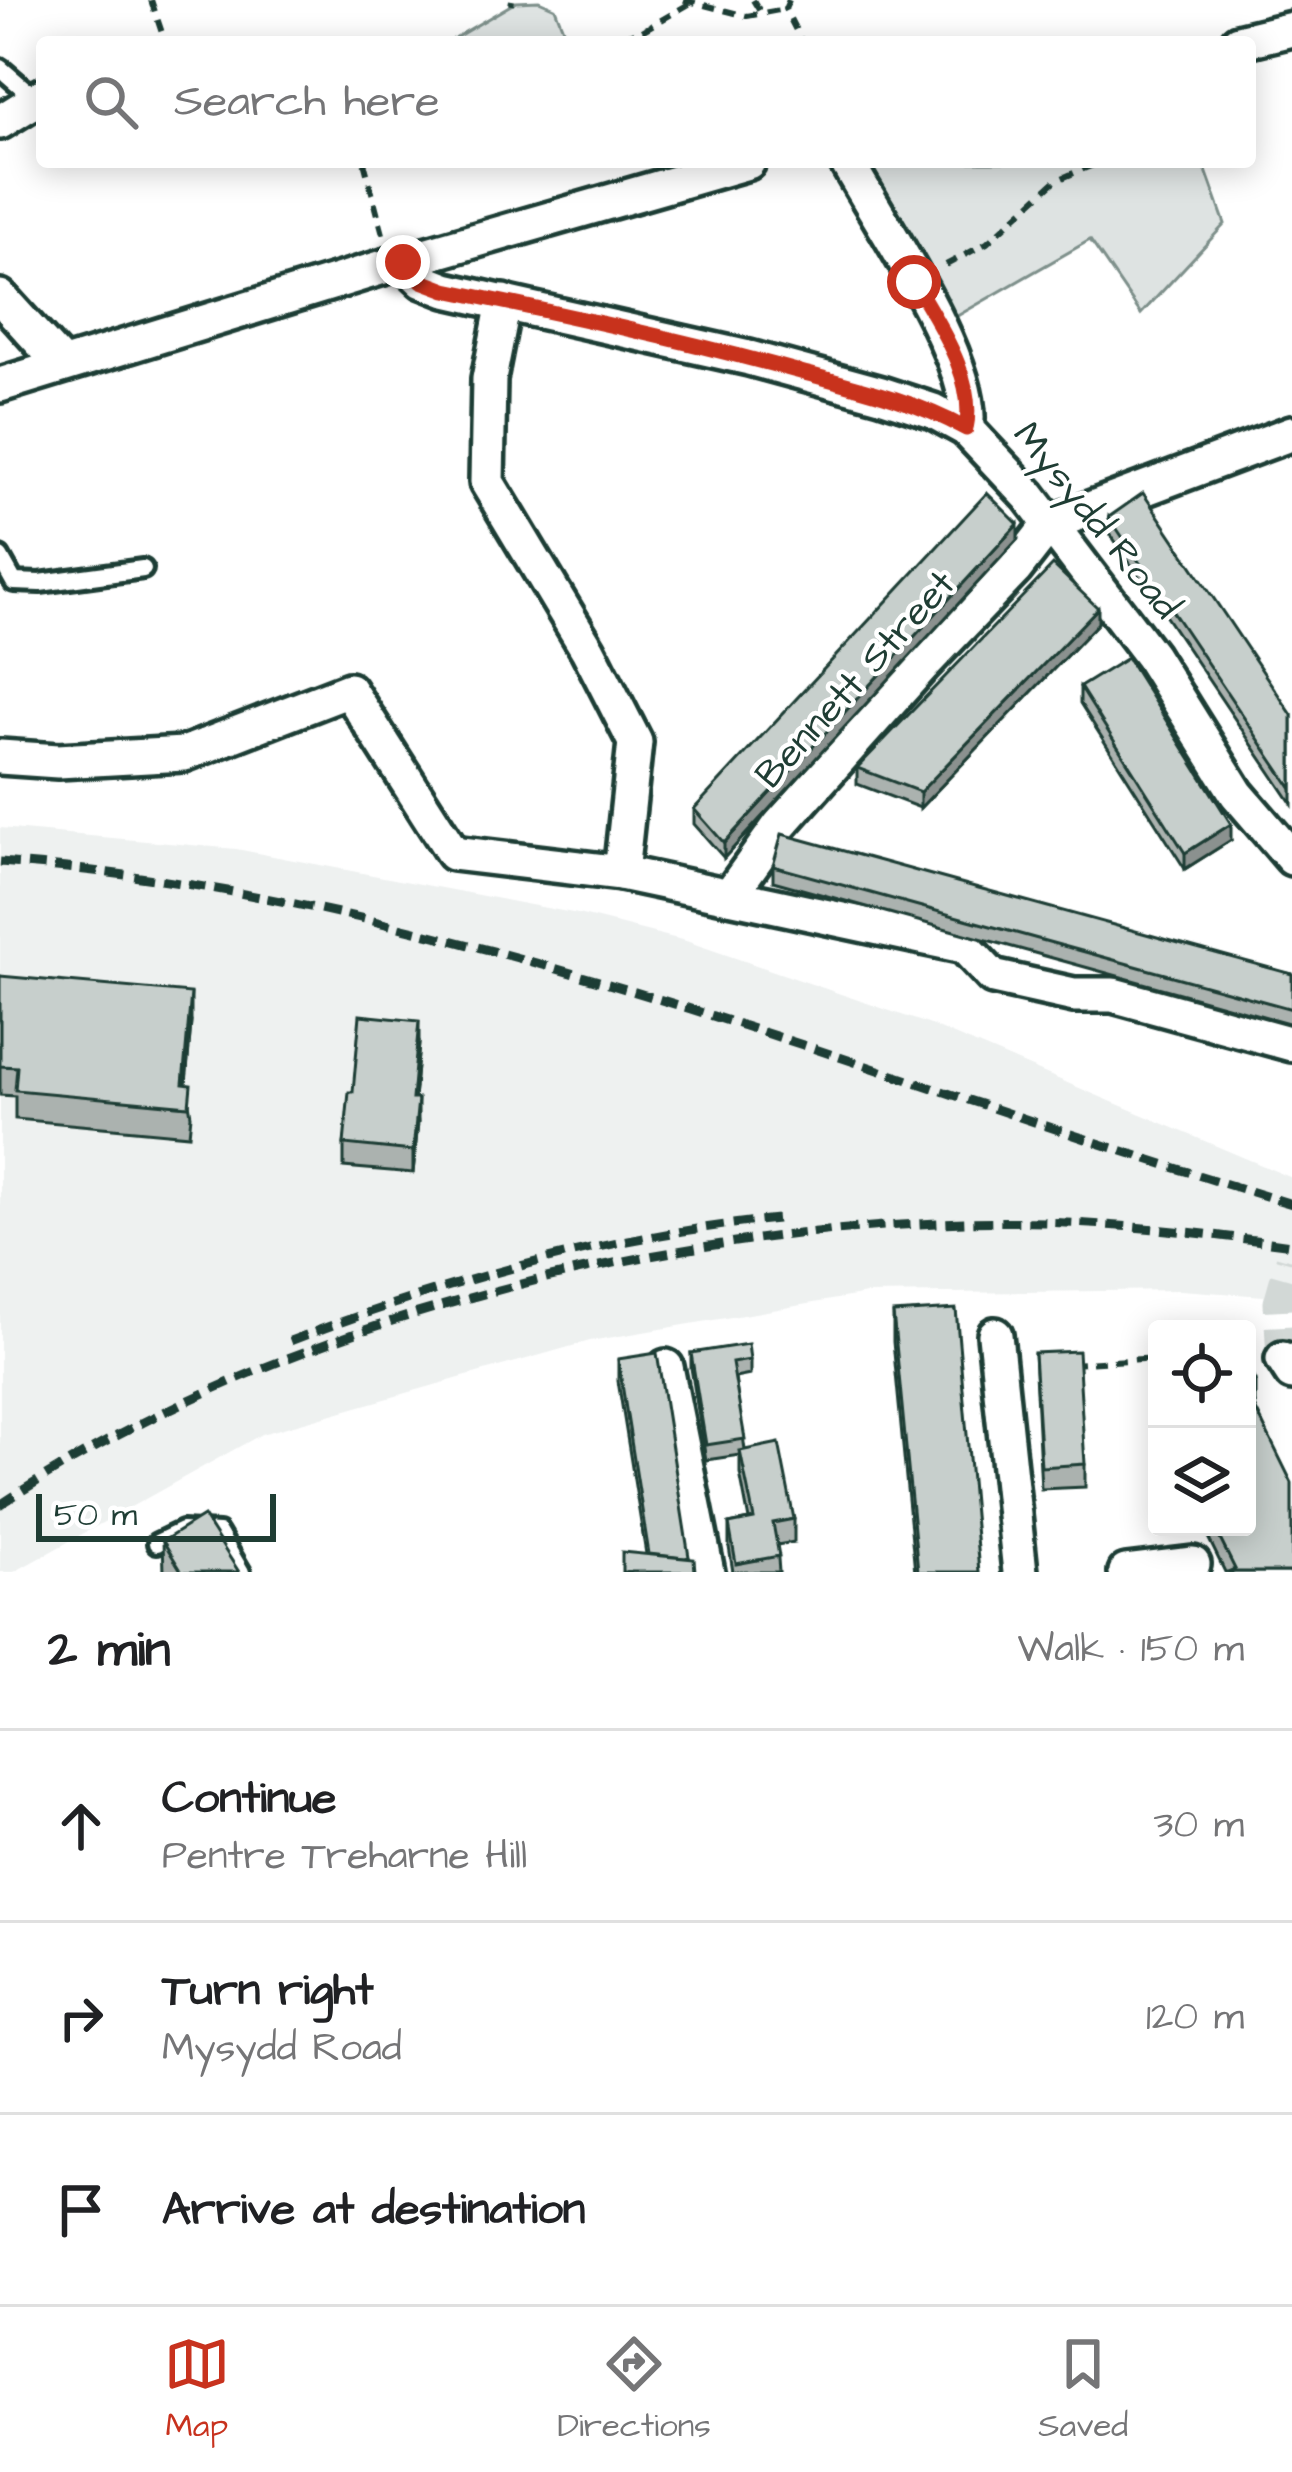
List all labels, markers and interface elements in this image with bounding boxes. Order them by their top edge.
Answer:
search box [36,36,1256,168]
icon: search [78,69,144,135]
text: Search here [174,71,440,133]
route end [376,235,430,289]
route start [887,255,941,309]
street label: Mysydd Road [999,411,1192,632]
street label: Bennett Street [743,559,969,801]
map controls [1148,1320,1256,1536]
button: locate [1148,1320,1256,1428]
button: layers [1148,1428,1256,1536]
scale bar [36,1488,276,1541]
text: 50 m [54,1492,137,1538]
text: 2 min [48,1615,171,1686]
text: Walk · 150 m [1018,1623,1244,1677]
text: Continue [162,1768,336,1830]
icon: ahead [48,1793,114,1859]
text: 30 m [1154,1799,1244,1853]
text: Pentre Treharne Hill [162,1830,527,1884]
text: Turn right [162,1960,374,2022]
icon: right [48,1985,114,2051]
text: 120 m [1146,1991,1244,2045]
text: Mysydd Road [162,2022,402,2076]
icon: arrive [48,2177,114,2243]
text: Arrive at destination [162,2179,585,2241]
tab: Map [164,2331,230,2449]
tab: Directions [557,2331,711,2449]
tab: Saved [1038,2331,1128,2449]

